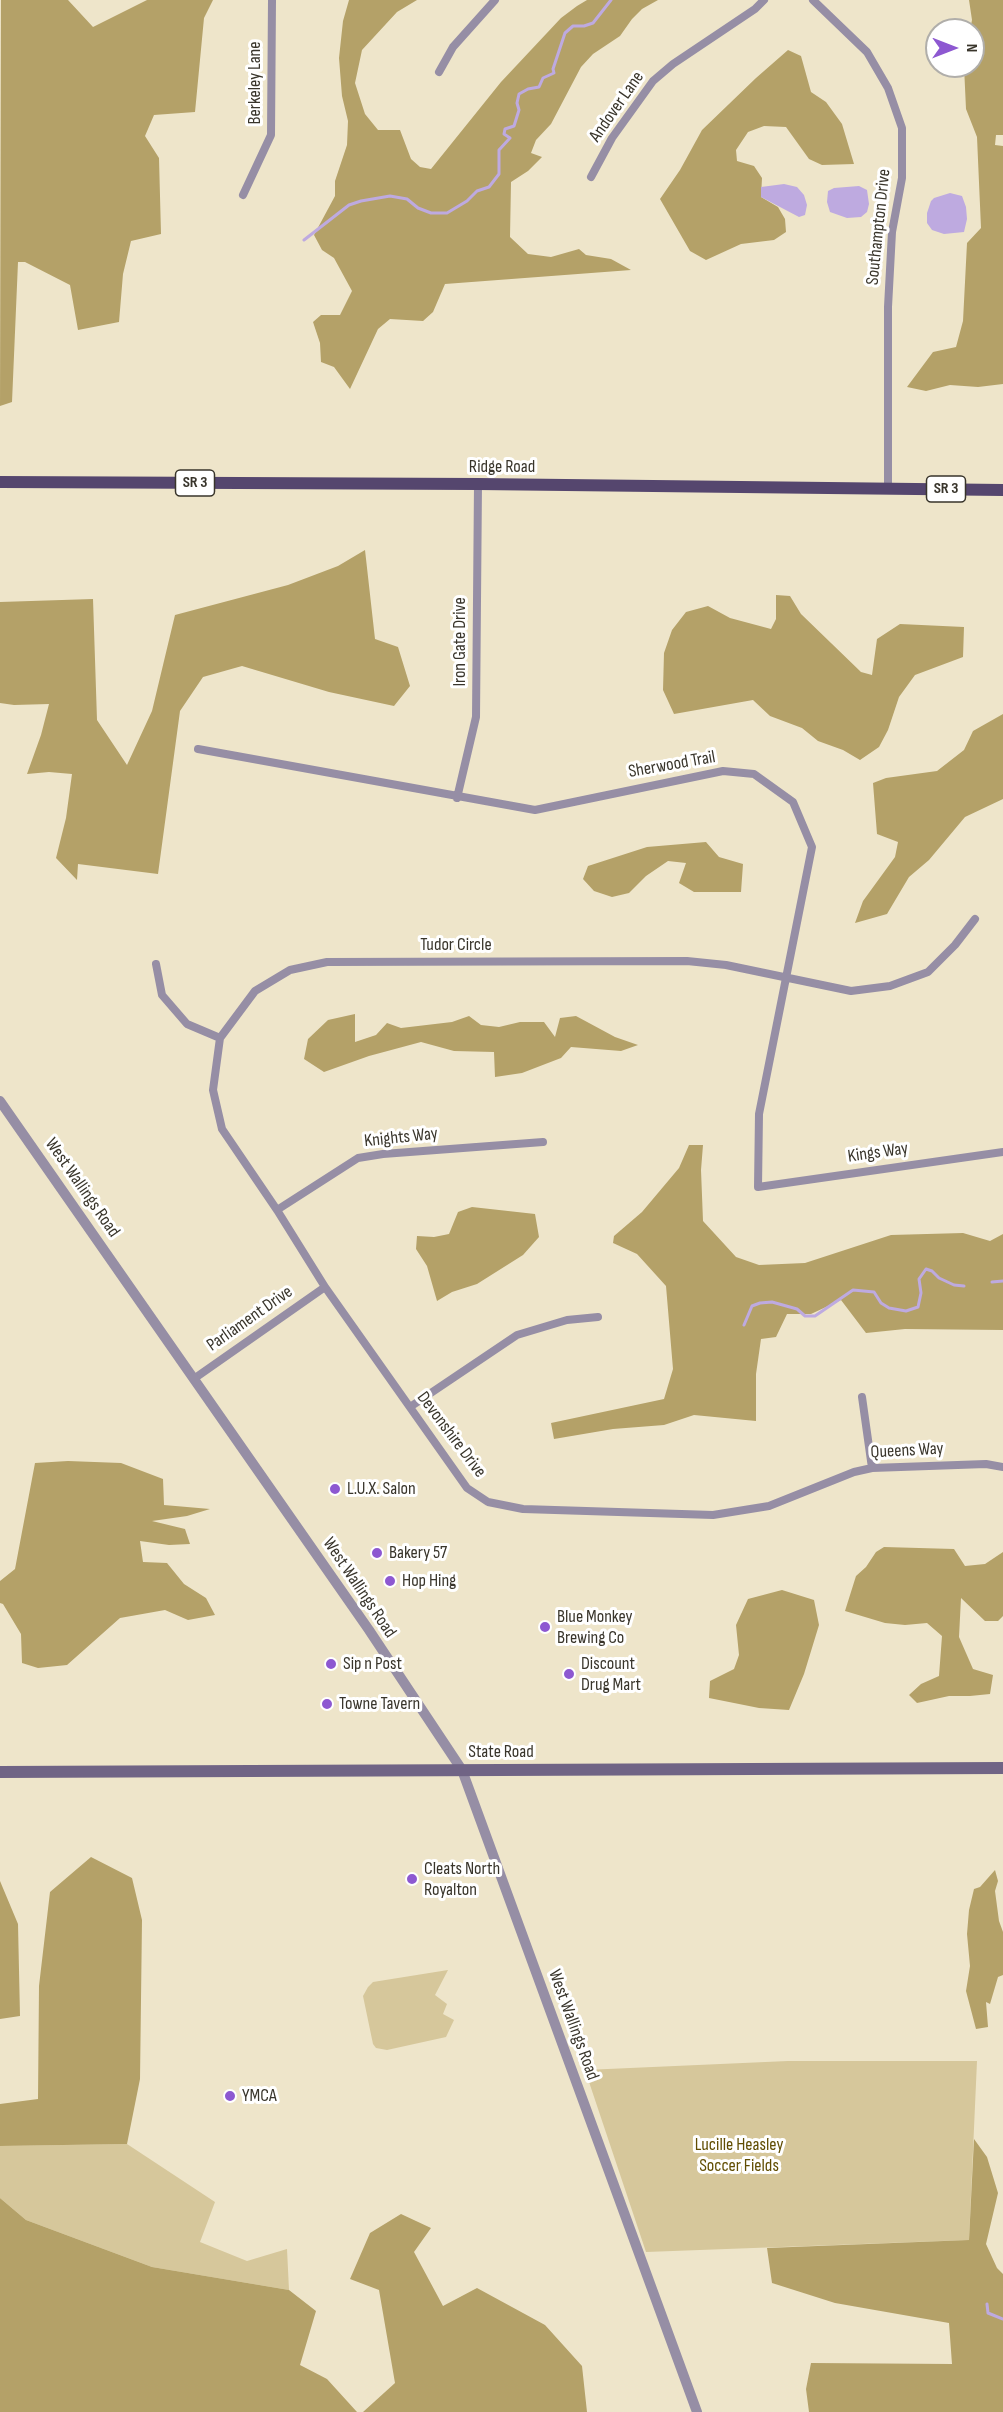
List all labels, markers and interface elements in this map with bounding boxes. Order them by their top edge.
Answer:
north arrow [925,18,985,78]
street label: Berkeley Lane [244,41,266,125]
text: N [962,44,981,52]
street label: Andover Lane [585,68,649,146]
street label: Southampton Drive [862,168,896,286]
street label: Ridge Road [469,456,535,478]
road number: SR 3 [176,470,214,496]
road number: SR 3 [926,476,966,502]
street label: Iron Gate Drive [449,597,471,687]
street label: Sherwood Trail [627,747,717,783]
street label: Tudor Circle [420,934,492,956]
street label: Knights Way [363,1123,439,1153]
street label: West Wallings Road [40,1134,124,1242]
street label: Kings Way [846,1138,910,1168]
street label: Parliament Drive [203,1282,297,1356]
street label: Devonshire Drive [412,1388,490,1482]
street label: Queens Way [870,1438,944,1464]
place label: L.U.X. Salon [347,1478,416,1500]
marker: L.U.X. Salon [328,1482,342,1496]
street label: West Wallings Road [318,1534,400,1642]
place label: Bakery 57 [389,1542,447,1564]
marker: Bakery 57 [370,1546,384,1560]
place label: Hop Hing [402,1570,456,1592]
marker: Hop Hing [383,1574,397,1588]
place label: Blue Monkey Brewing Co [557,1606,632,1648]
marker: Blue Monkey Brewing Co [538,1620,552,1634]
place label: Sip n Post [343,1653,402,1675]
place label: Discount Drug Mart [581,1653,641,1696]
marker: Sip n Post [324,1657,338,1671]
marker: Discount Drug Mart [562,1667,576,1681]
place label: Towne Tavern [339,1693,420,1715]
marker: Towne Tavern [320,1697,334,1711]
street label: State Road [468,1741,534,1763]
place label: Cleats North Royalton [424,1858,500,1900]
marker: Cleats North Royalton [405,1872,419,1886]
street label: West Wallings Road [543,1967,603,2083]
place label: YMCA [242,2085,277,2107]
marker: YMCA [223,2089,237,2103]
park label: Lucille Heasley Soccer Fields [695,2134,783,2176]

